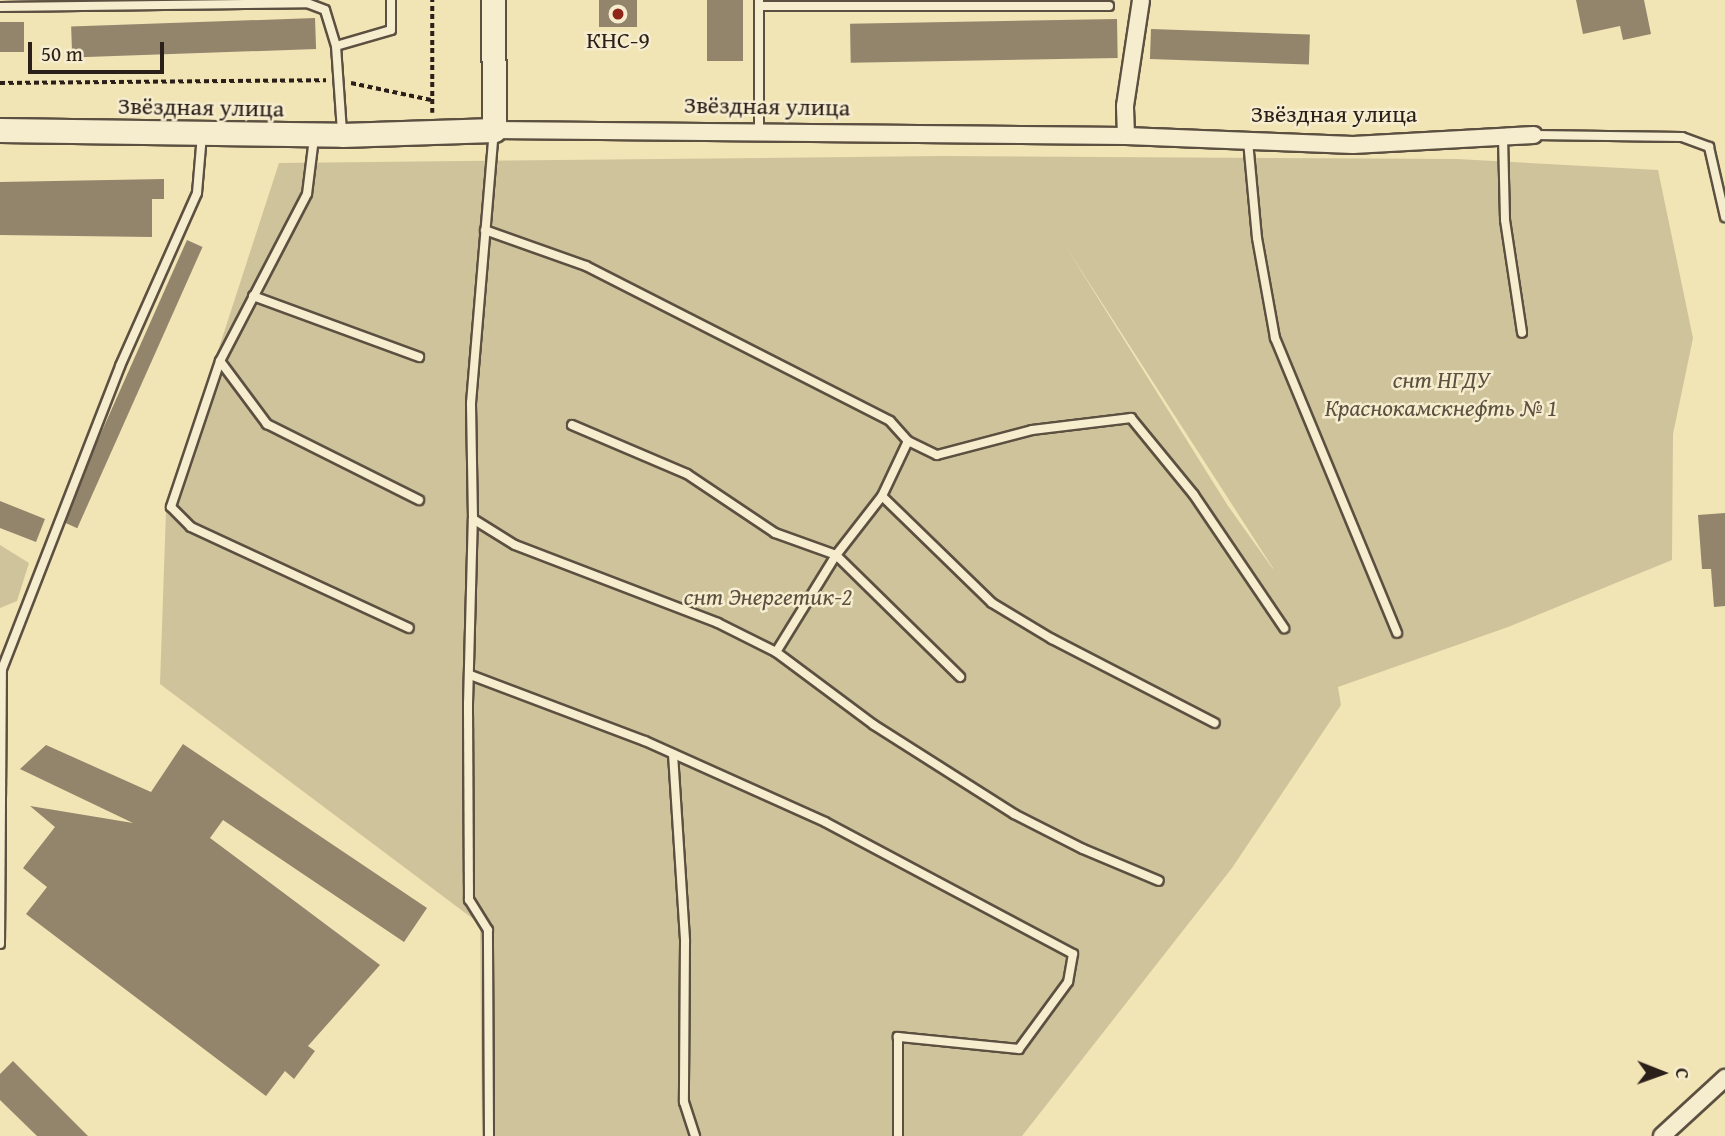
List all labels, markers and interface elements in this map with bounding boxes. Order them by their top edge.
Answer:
marker: КНС-9 [610,6,626,22]
place label: КНС-9 [586,26,650,54]
scale bar [32,28,168,72]
text: 50 m [41,38,83,69]
street label: Звёздная улица [684,90,850,122]
street label: Звёздная улица [118,91,284,123]
street label: Звёздная улица [1251,100,1417,128]
park label: снт НГДУ Краснокамскнефть № 1 [1325,366,1557,422]
park label: снт Энергетик-2 [684,583,852,611]
north arrow [1627,1038,1697,1108]
text: С [1669,1068,1697,1079]

